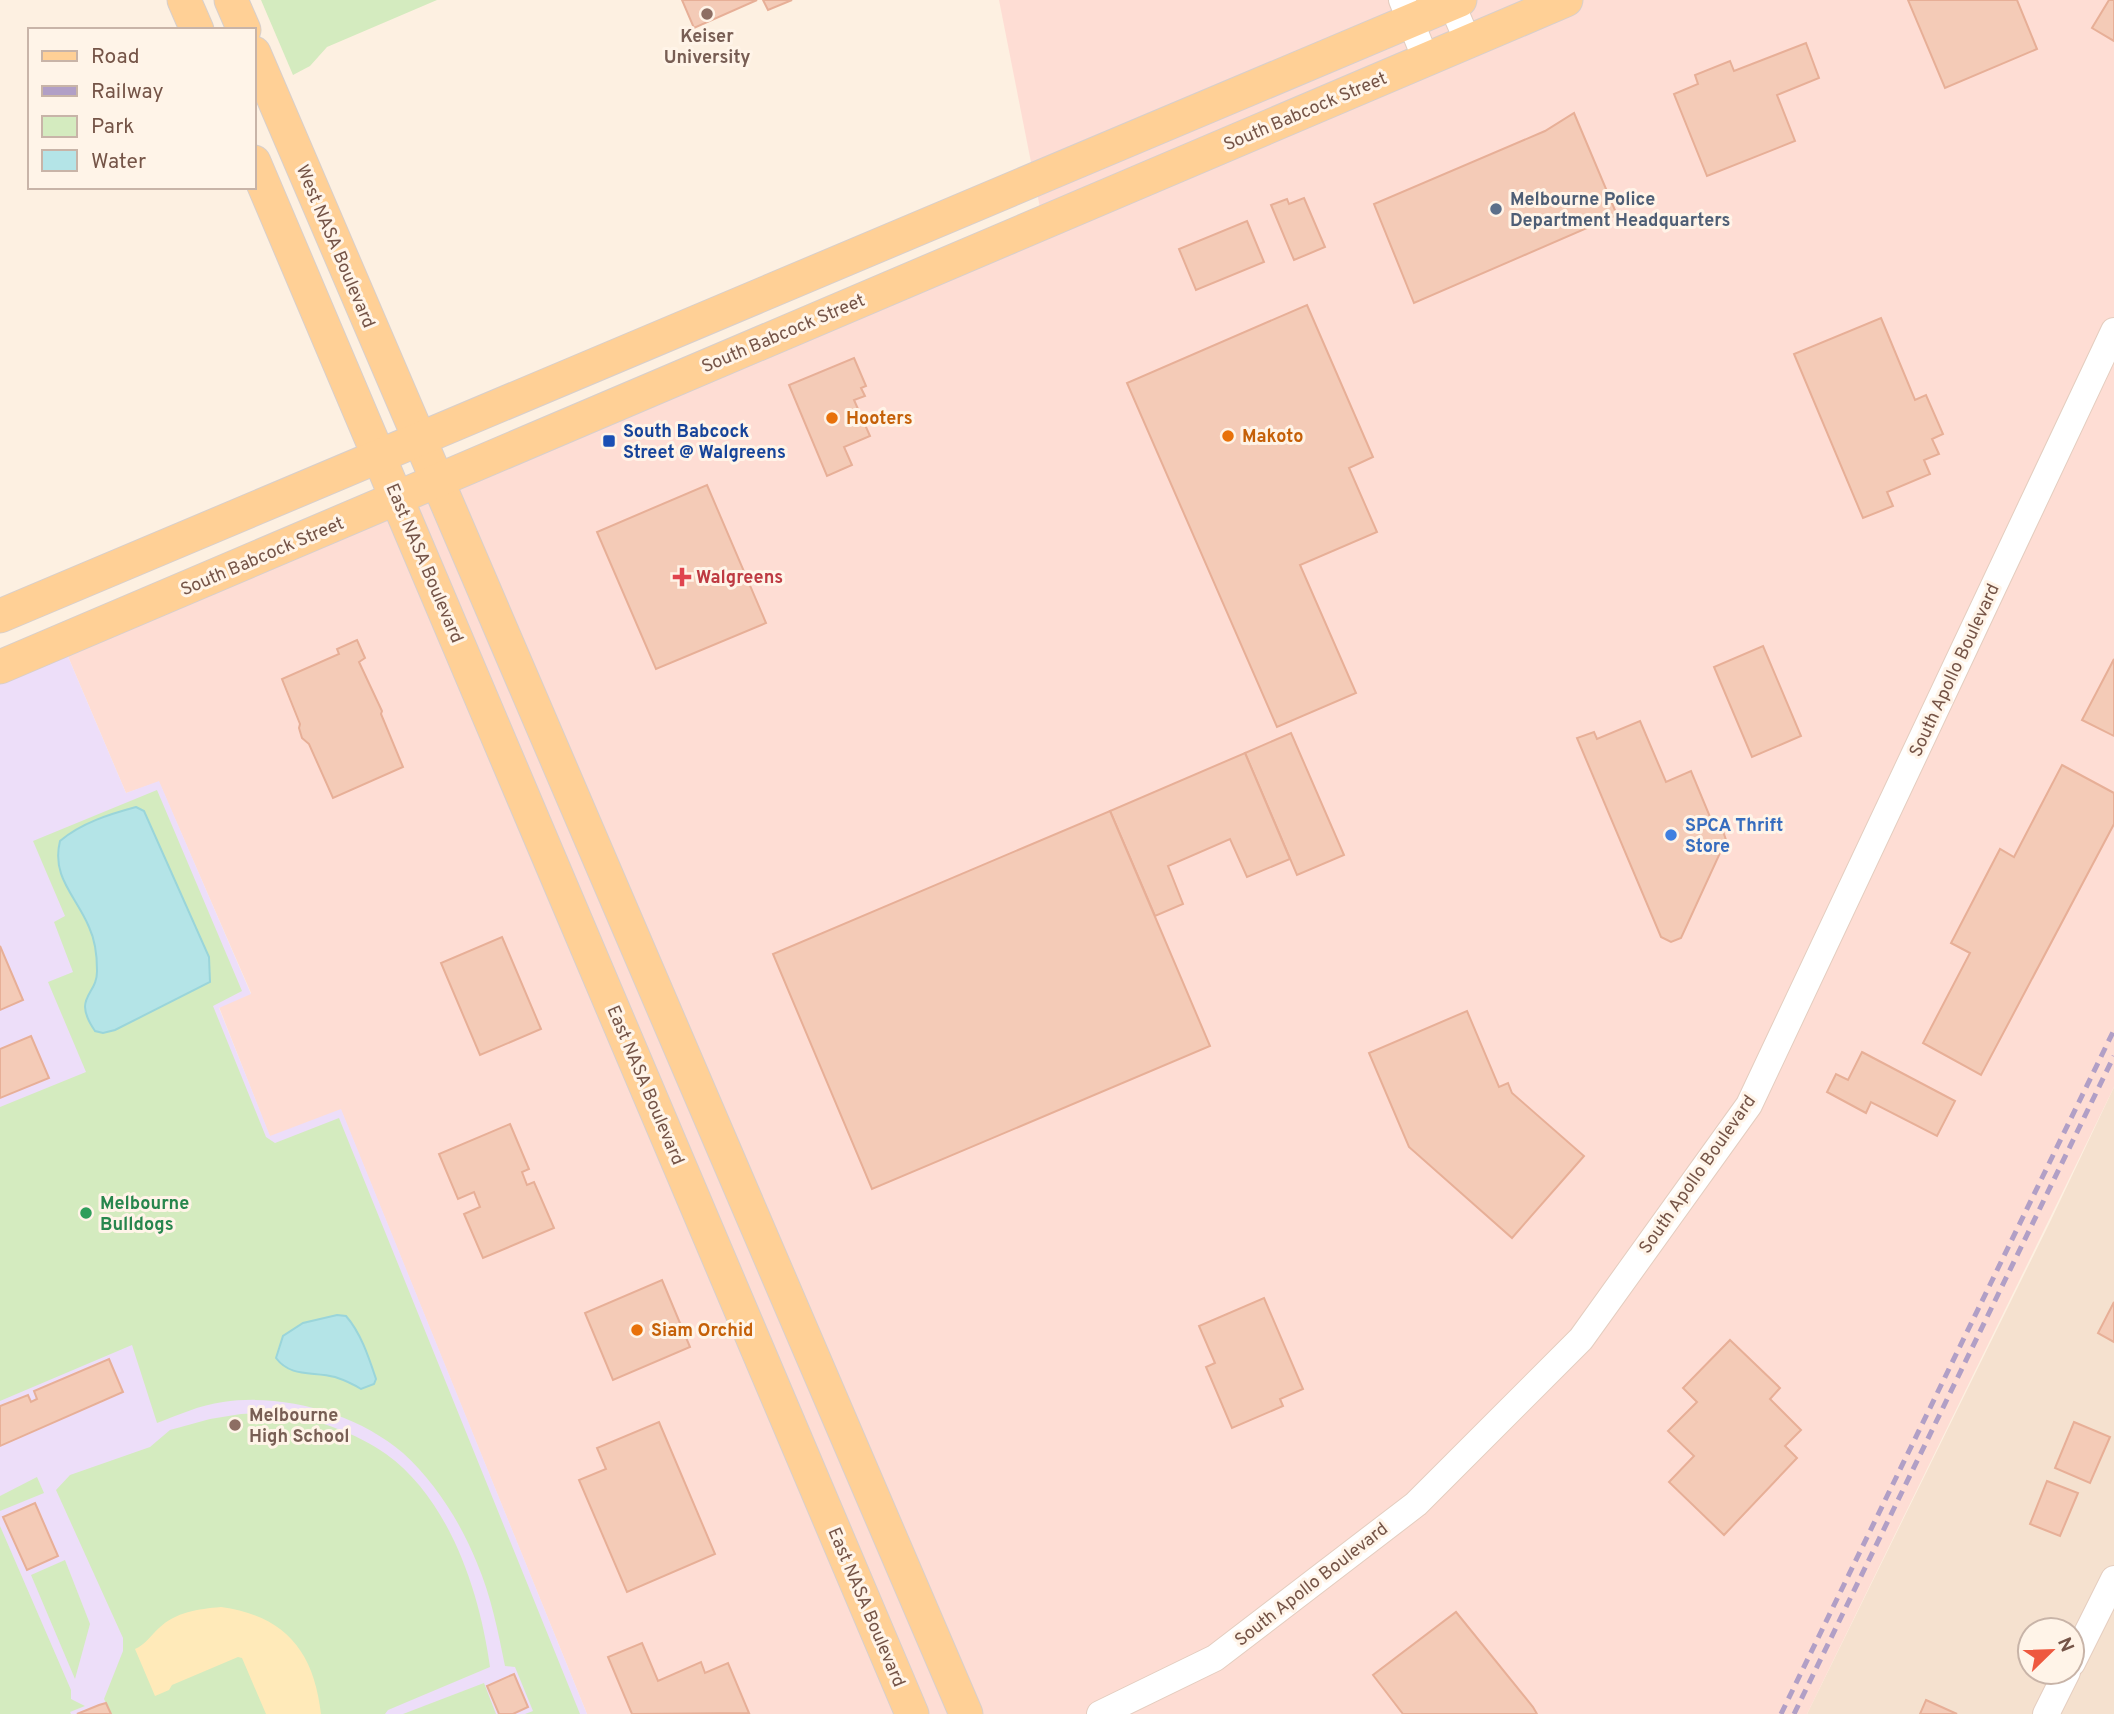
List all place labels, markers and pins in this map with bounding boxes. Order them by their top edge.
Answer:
marker: Keiser University [699,6,715,22]
place label: Keiser University [664,26,750,70]
place label: Melbourne Police Department Headquarters [1510,189,1731,233]
marker: Melbourne Police Department Headquarters [1488,201,1504,217]
place label: Hooters [846,408,913,431]
marker: Hooters [824,410,840,426]
place label: South Babcock Street @ Walgreens [623,421,786,465]
place label: Makoto [1242,426,1303,449]
marker: Makoto [1220,428,1236,444]
marker: South Babcock Street @ Walgreens [601,433,617,449]
place label: Walgreens [696,567,783,590]
marker: Walgreens [674,569,690,585]
place label: SPCA Thrift Store [1685,815,1783,859]
marker: SPCA Thrift Store [1663,827,1679,843]
place label: Melbourne Bulldogs [100,1193,189,1237]
marker: Melbourne Bulldogs [78,1205,94,1221]
place label: Siam Orchid [651,1320,753,1343]
marker: Siam Orchid [629,1322,645,1338]
place label: Melbourne High School [249,1405,350,1449]
marker: Melbourne High School [227,1417,243,1433]

